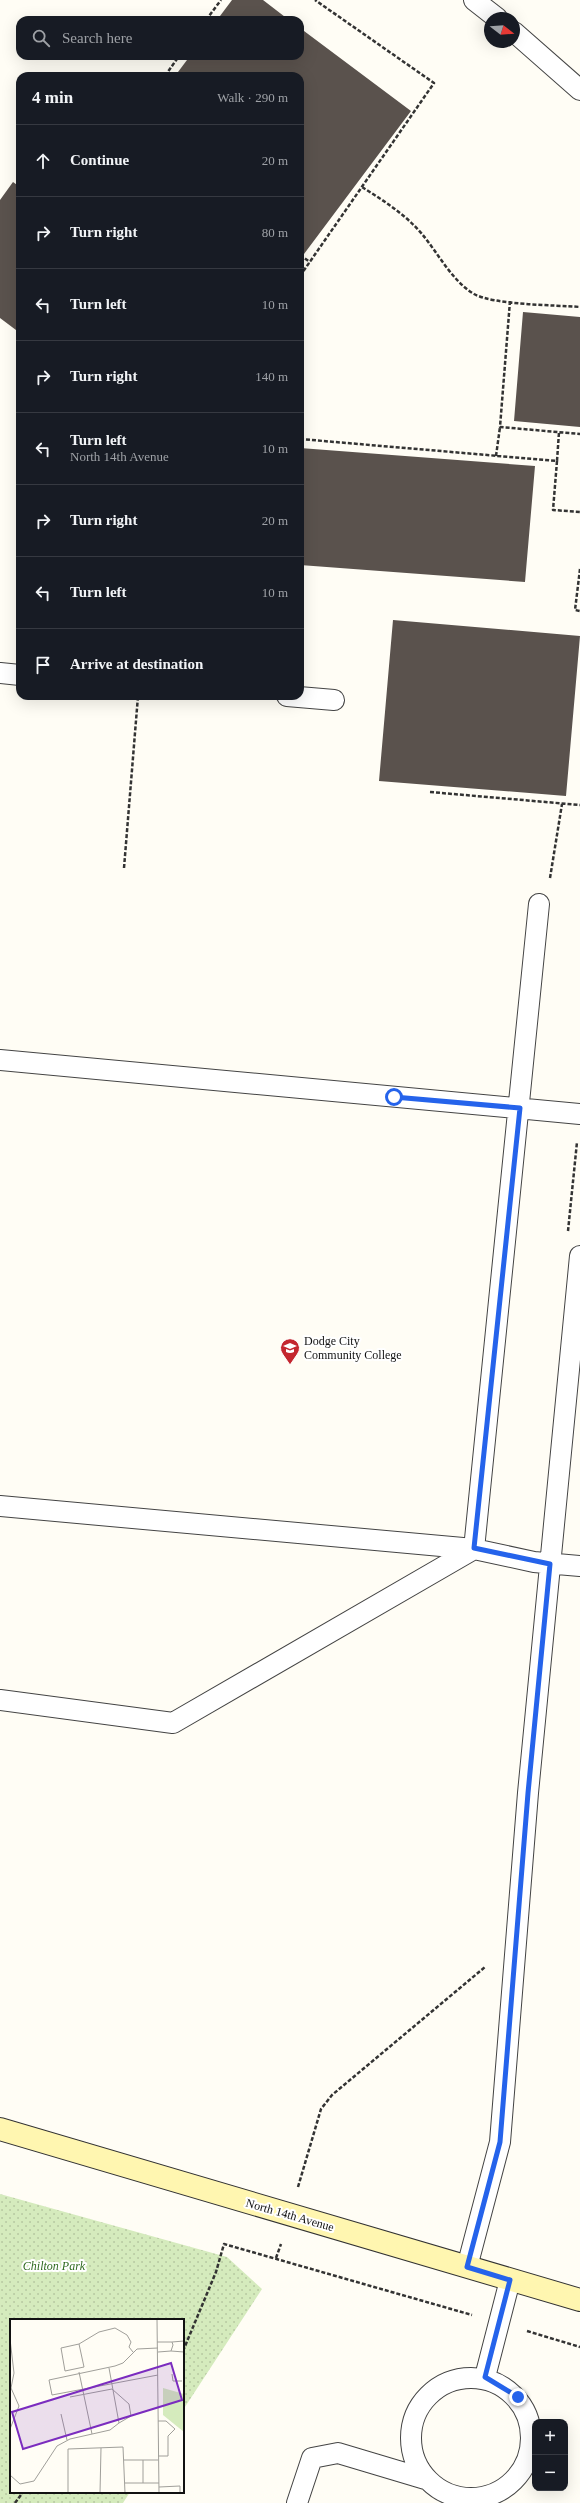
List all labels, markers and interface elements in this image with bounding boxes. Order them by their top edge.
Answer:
north arrow [484,12,520,48]
search box [16,16,304,60]
icon: search [30,27,52,49]
text: Search here [62,30,132,46]
text: 4 min [32,88,73,107]
text: Walk · 290 m [217,90,288,105]
icon: ahead [32,150,54,172]
text: Continue [70,152,129,168]
text: 20 m [262,153,288,168]
icon: right [32,222,54,244]
text: Turn right [70,224,137,240]
text: 80 m [262,225,288,240]
icon: left [32,294,54,316]
text: Turn left [70,296,127,312]
text: 10 m [262,297,288,312]
icon: right [32,366,54,388]
text: Turn right [70,368,137,384]
text: 140 m [255,369,288,384]
text: Turn left [70,432,127,448]
icon: left [32,438,54,460]
text: 10 m [262,441,288,456]
text: North 14th Avenue [70,449,169,464]
icon: right [32,510,54,532]
text: Turn right [70,512,137,528]
text: 20 m [262,513,288,528]
icon: left [32,582,54,604]
text: Turn left [70,584,127,600]
text: 10 m [262,585,288,600]
icon: arrive [32,654,54,676]
text: Arrive at destination [70,656,203,672]
route start [385,1088,403,1106]
place label: Dodge City Community College [304,1334,402,1362]
school or university icon: Dodge City Community College [279,1337,301,1365]
street label: North 14th Avenue [244,2196,336,2234]
park label: Chilton Park [23,2259,86,2273]
inset map [10,2319,184,2493]
route end [509,2388,527,2406]
map controls [532,2419,568,2491]
button: + [532,2419,568,2455]
button: − [532,2455,568,2491]

